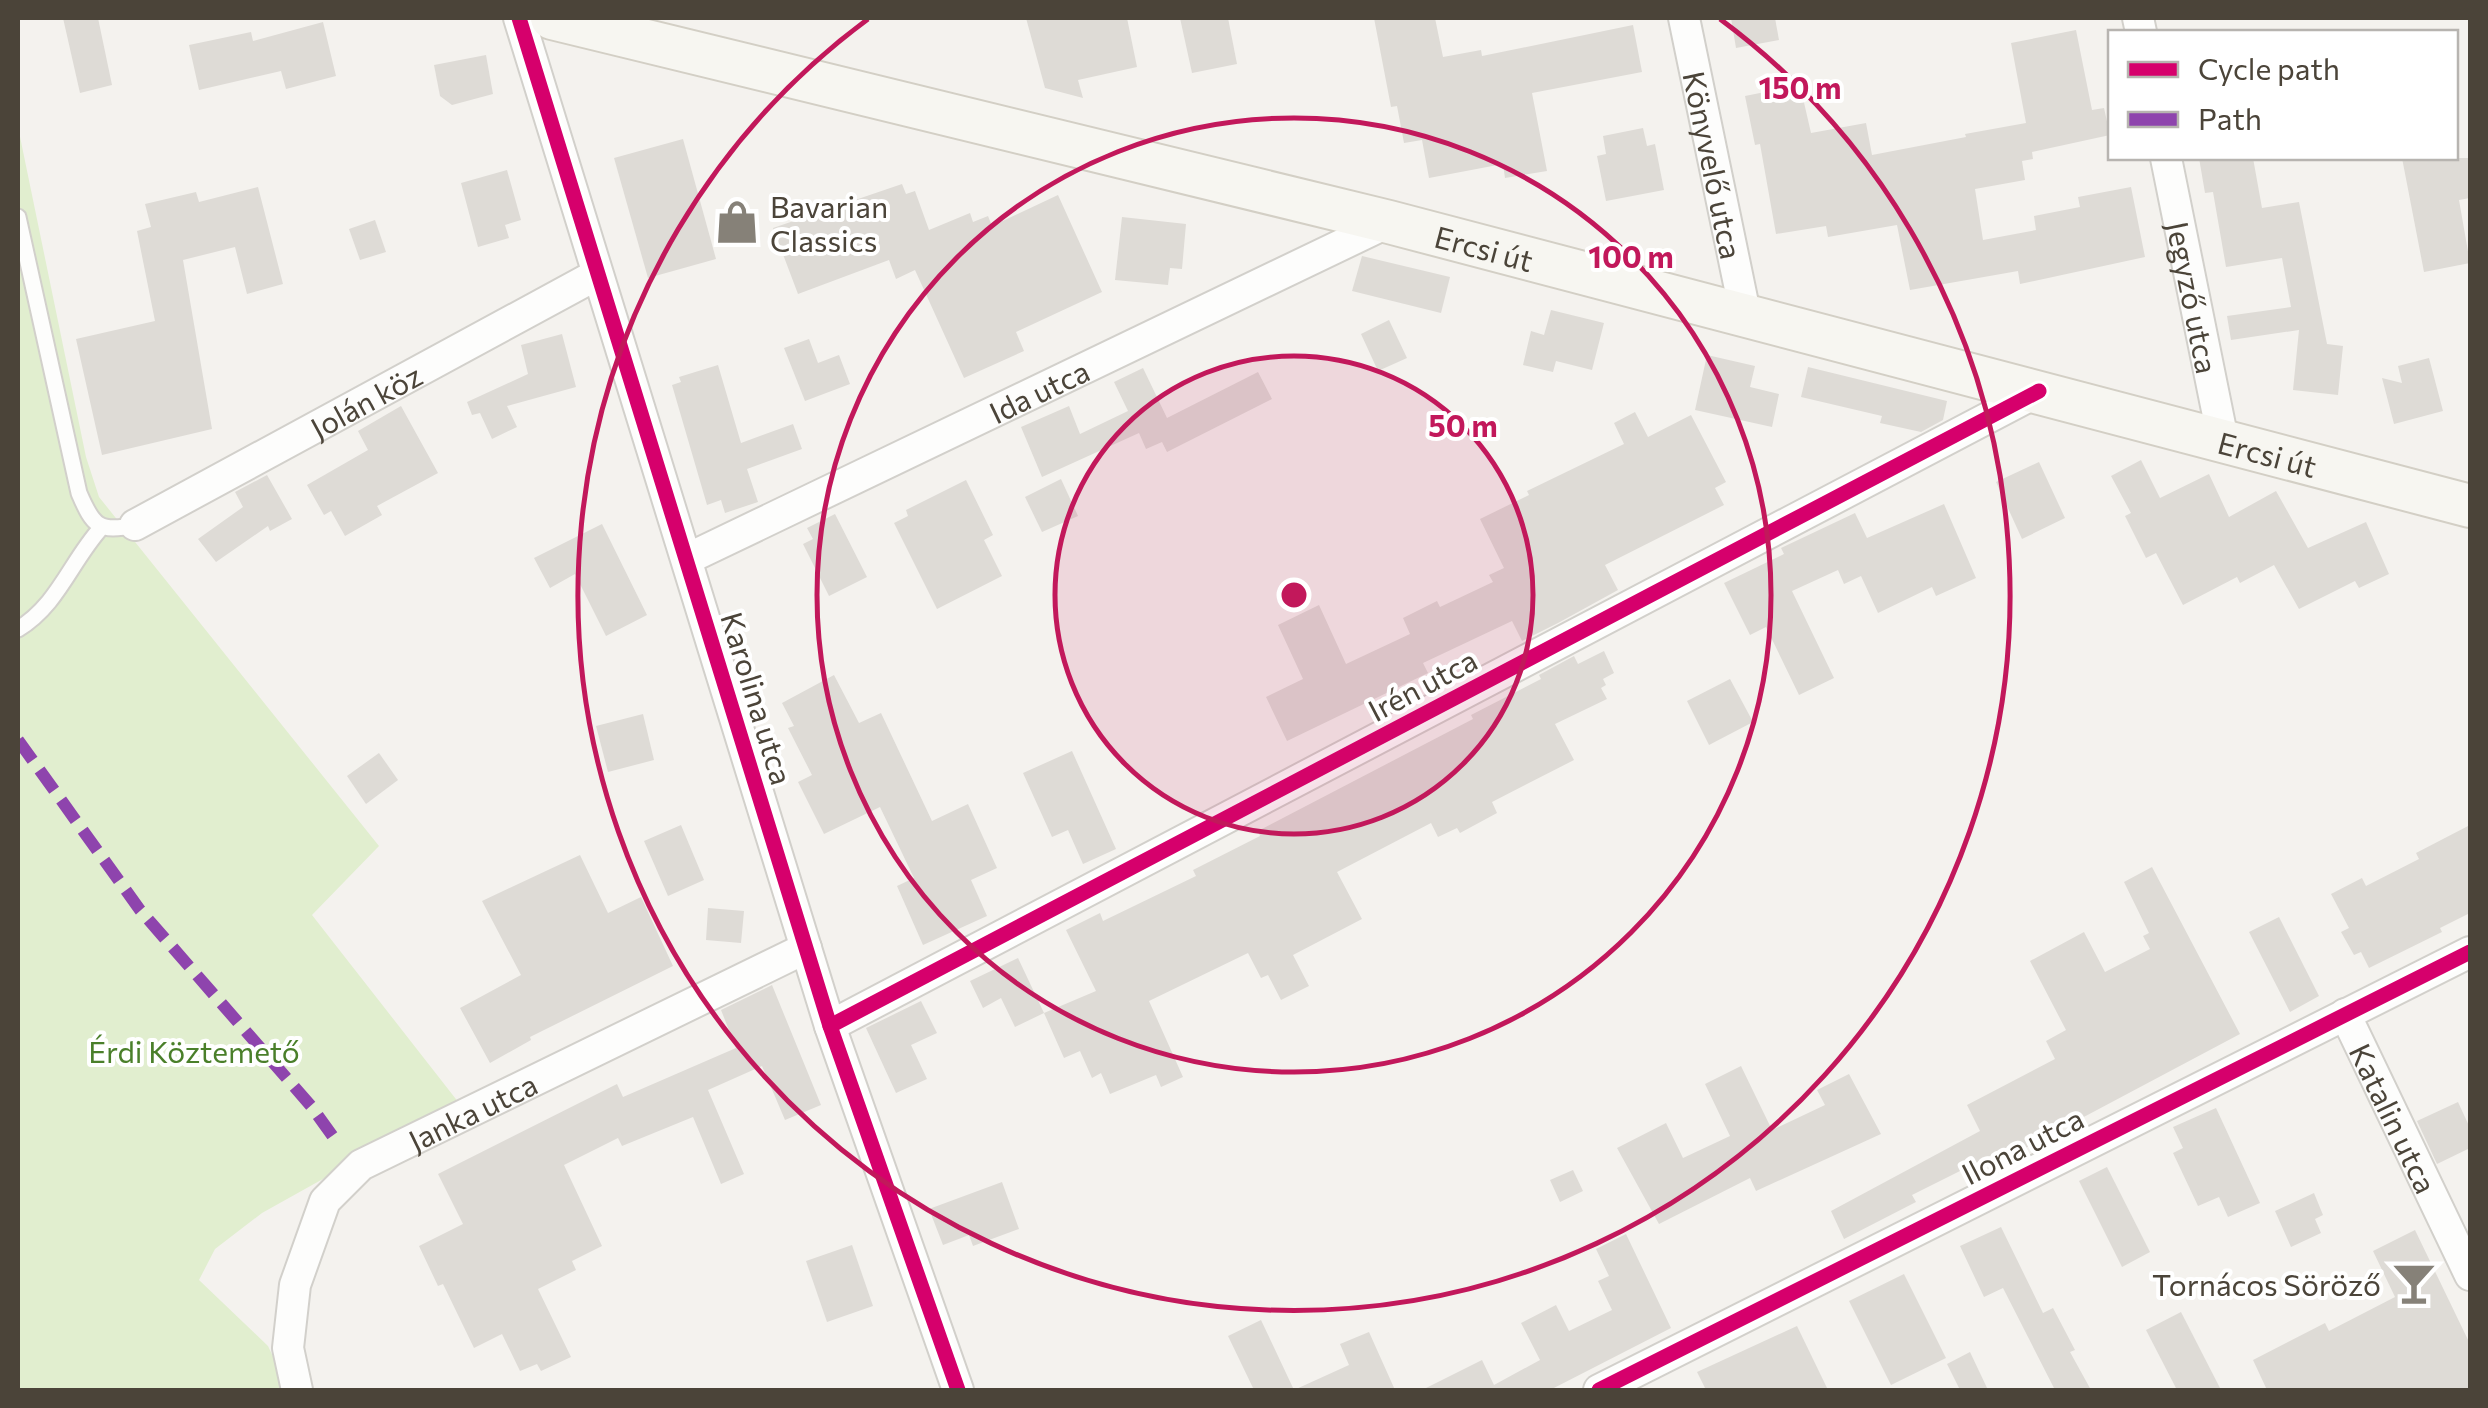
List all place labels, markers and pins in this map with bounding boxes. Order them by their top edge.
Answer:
place label: Bavarian Classics [770,187,888,258]
shop icon: Bavarian Classics [713,198,761,246]
centre of rings [1276,577,1312,613]
bar icon: Tornácos Söröző [2390,1259,2438,1307]
place label: Tornácos Söröző [2152,1265,2381,1302]

